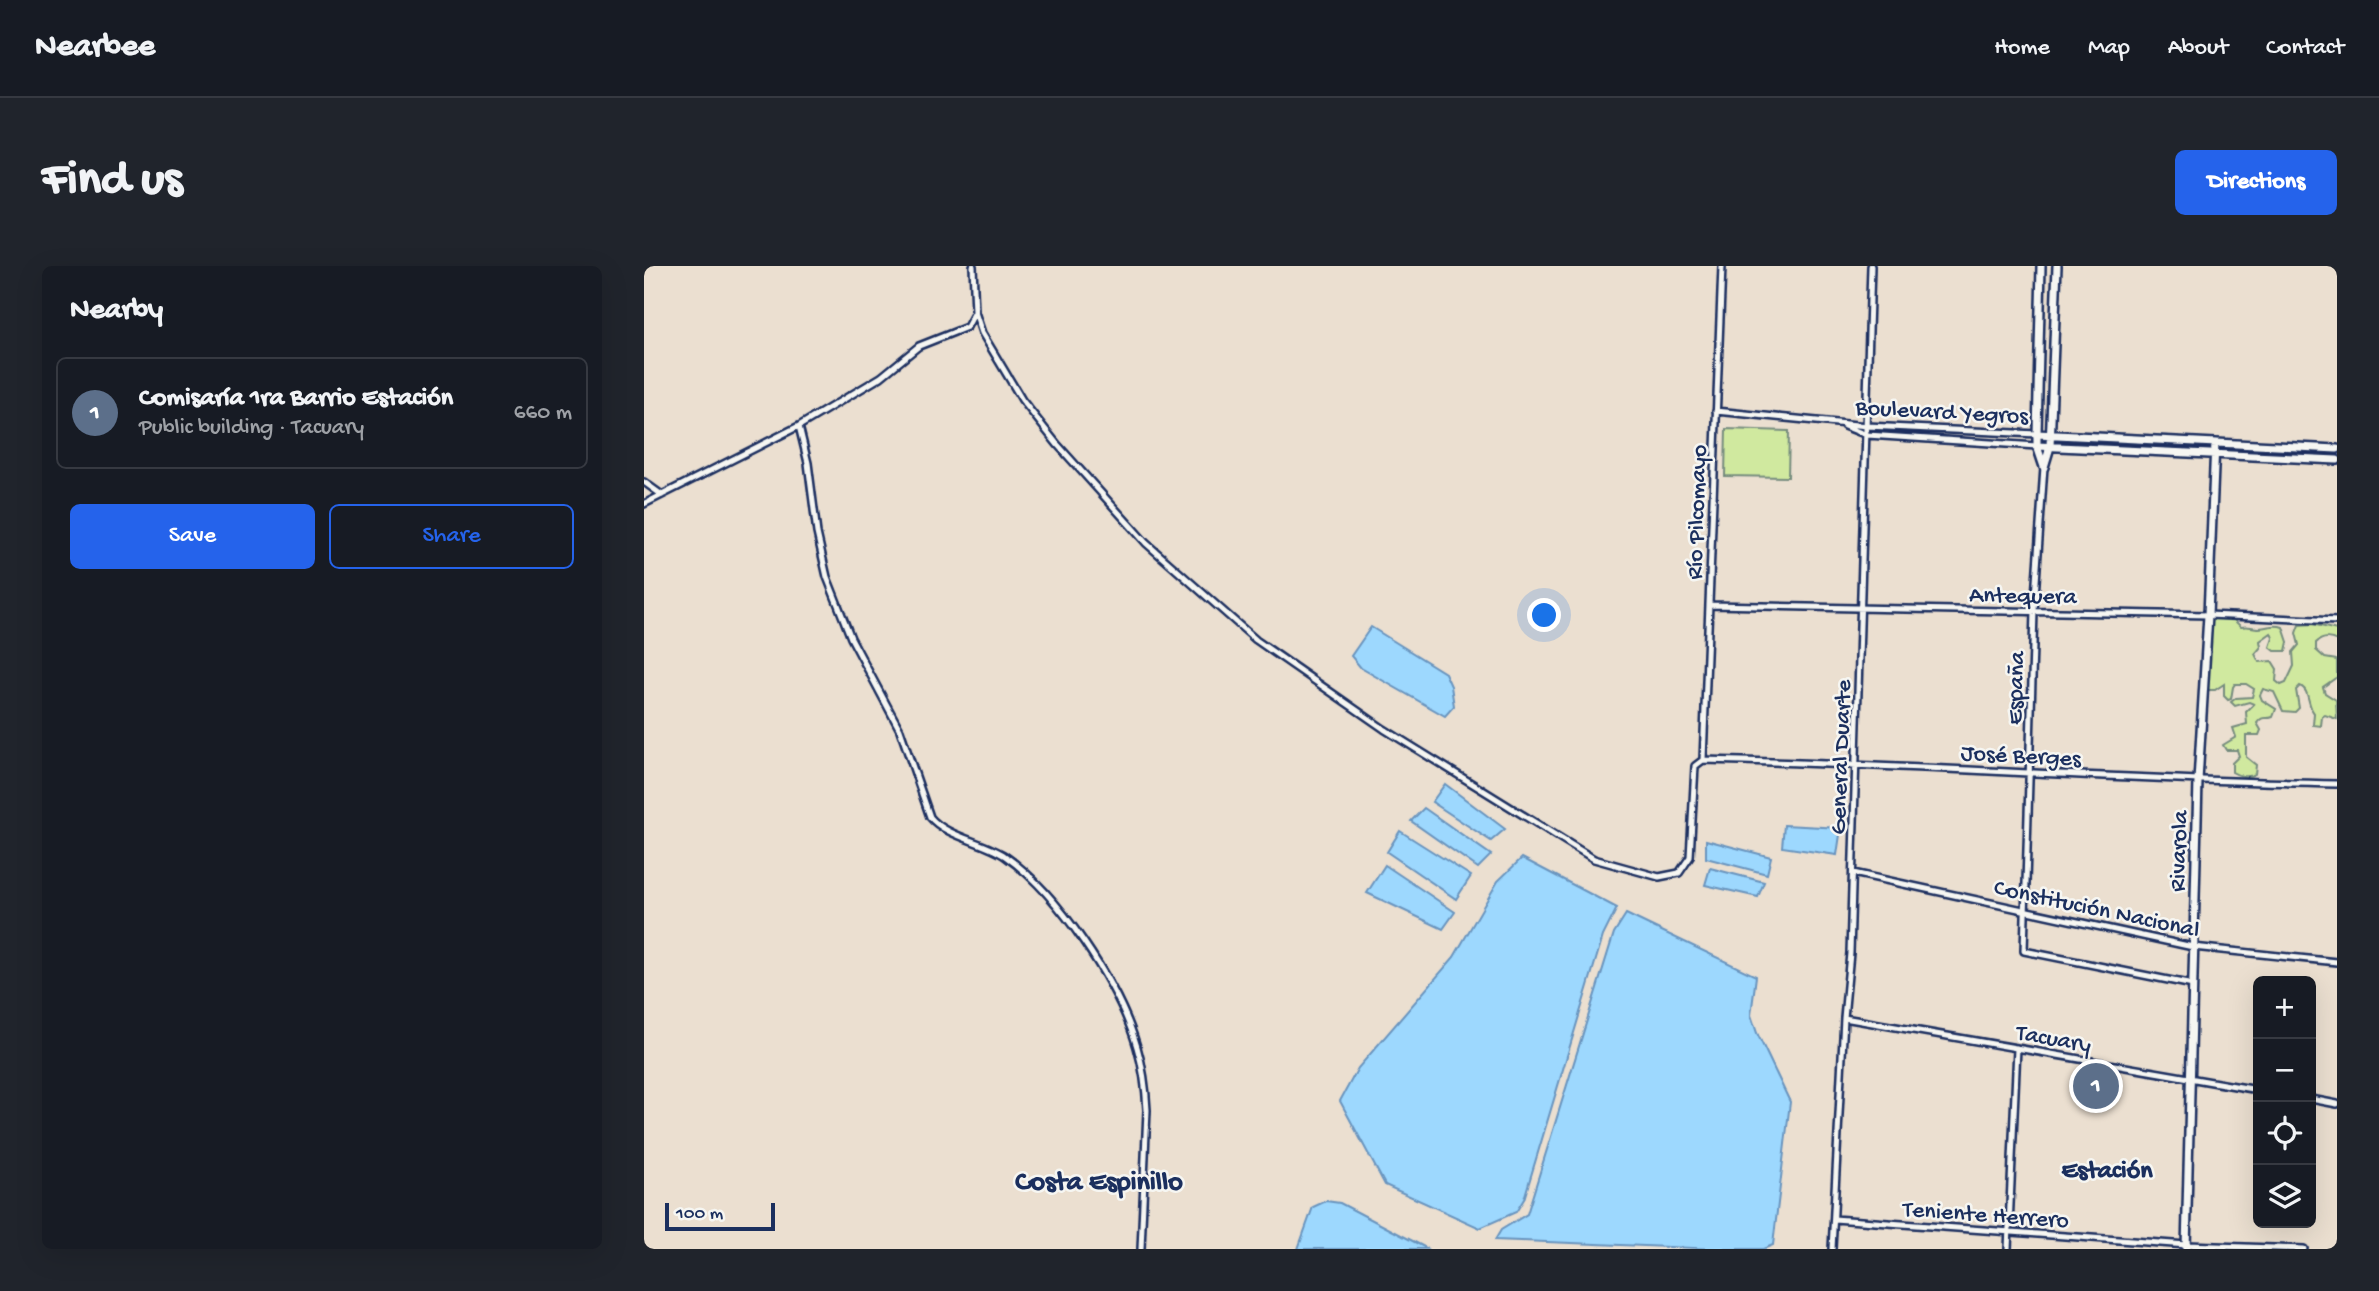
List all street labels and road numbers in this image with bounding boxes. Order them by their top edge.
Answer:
street label: Boulevard Yegros [1854,394,2030,433]
street label: Río Pilcomayo [1682,444,1715,580]
street label: Antequera [1969,582,2078,613]
street label: España [2002,650,2033,725]
street label: General Duarte [1825,679,1860,835]
street label: José Berges [1960,740,2083,775]
street label: Rivarola [2165,809,2196,892]
street label: Constitución Nacional [1991,874,2202,946]
street label: Tacuary [2012,1019,2093,1061]
street label: Teniente Herrero [1900,1196,2070,1237]

